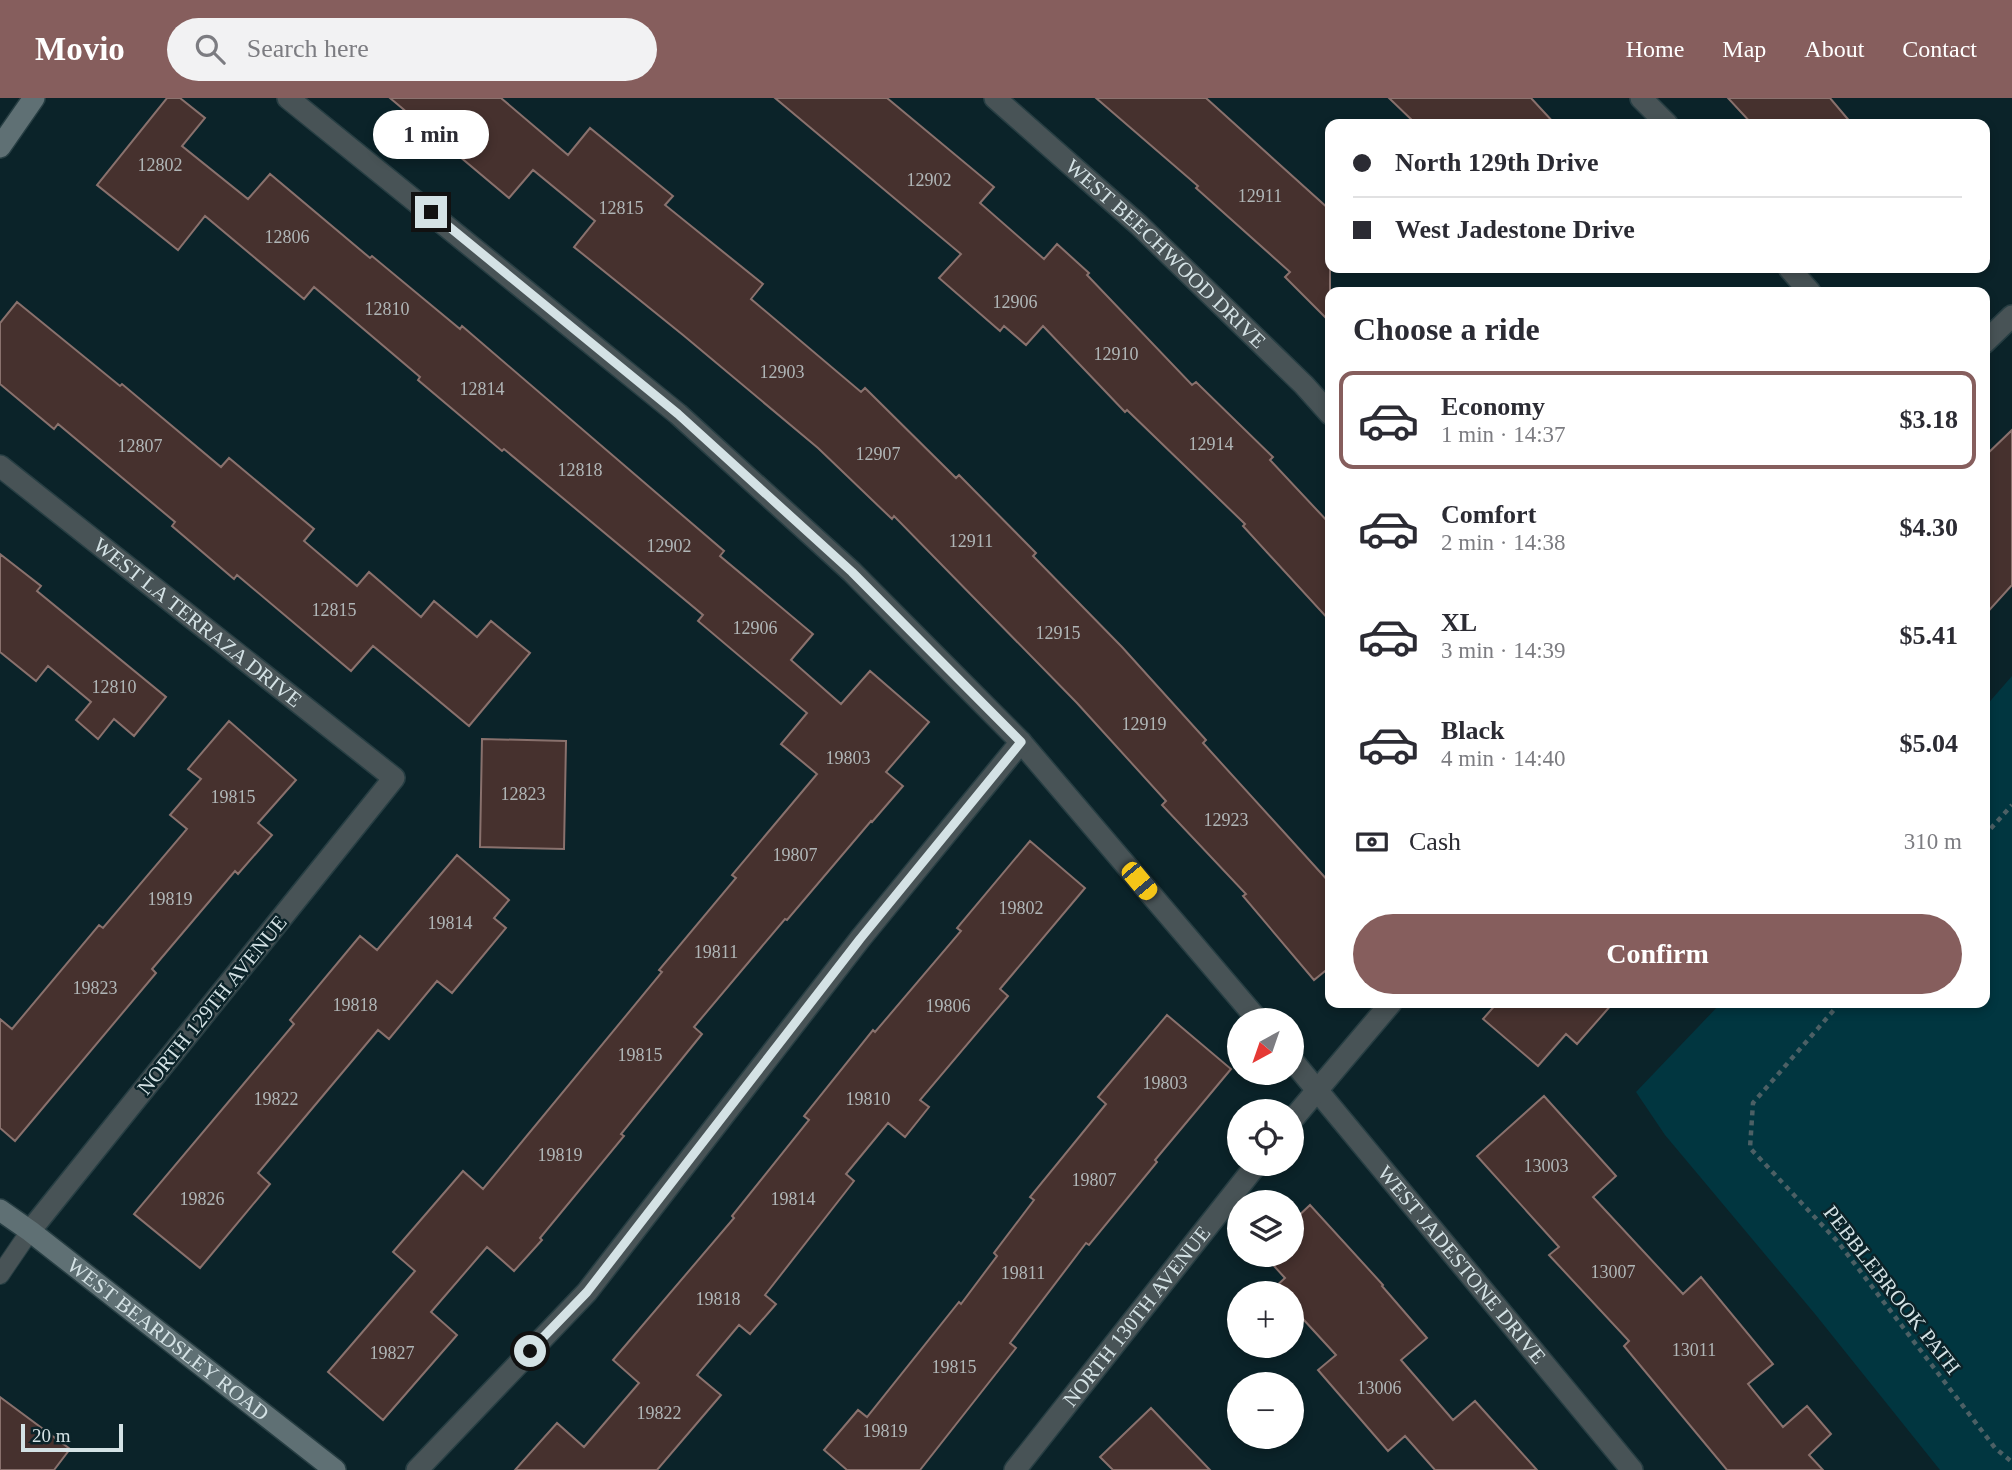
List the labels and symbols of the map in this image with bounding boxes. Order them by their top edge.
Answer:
callout: 1 min [373,110,489,159]
street label: WEST BEECHWOOD DRIVE [1061,154,1271,353]
house number: 12802 [138,155,183,175]
house number: 12902 [907,170,952,190]
house number: 12911 [1238,186,1282,206]
route end [415,196,447,228]
house number: 12815 [599,198,644,218]
house number: 12806 [265,227,310,247]
house number: 12906 [993,292,1038,312]
house number: 12810 [365,299,410,319]
house number: 12910 [1094,344,1139,364]
house number: 12903 [760,362,805,382]
house number: 12814 [460,379,505,399]
house number: 12914 [1189,434,1234,454]
house number: 12807 [118,436,163,456]
house number: 12907 [856,444,901,464]
house number: 12818 [558,460,603,480]
house number: 12911 [949,531,993,551]
street label: WEST LA TERRAZA DRIVE [89,533,306,712]
house number: 12902 [647,536,692,556]
house number: 12815 [312,600,357,620]
house number: 12906 [733,618,778,638]
house number: 12915 [1036,623,1081,643]
house number: 12810 [92,677,137,697]
house number: 12919 [1122,714,1167,734]
house number: 19803 [826,748,871,768]
house number: 12823 [501,784,546,804]
house number: 19815 [211,787,256,807]
house number: 12923 [1204,810,1249,830]
house number: 19807 [773,845,818,865]
car [1118,858,1161,904]
house number: 19819 [148,889,193,909]
house number: 19802 [999,898,1044,918]
street label: NORTH 129TH AVENUE [132,911,292,1099]
house number: 19814 [428,913,473,933]
house number: 19811 [694,942,738,962]
house number: 19823 [73,978,118,998]
house number: 19818 [333,995,378,1015]
house number: 19806 [926,996,971,1016]
north arrow [1227,1008,1304,1085]
house number: 19815 [618,1045,663,1065]
house number: 19803 [1143,1073,1188,1093]
house number: 19822 [254,1089,299,1109]
house number: 19810 [846,1089,891,1109]
house number: 19819 [538,1145,583,1165]
house number: 13003 [1524,1156,1569,1176]
street label: WEST JADESTONE DRIVE [1373,1161,1551,1369]
house number: 19807 [1072,1170,1117,1190]
house number: 19826 [180,1189,225,1209]
house number: 19814 [771,1189,816,1209]
street label: PEBBLEBROOK PATH [1819,1201,1965,1379]
street label: NORTH 130TH AVENUE [1058,1221,1215,1411]
street label: WEST BEARDSLEY ROAD [62,1253,274,1426]
house number: 13007 [1591,1262,1636,1282]
house number: 19811 [1001,1263,1045,1283]
house number: 19818 [696,1289,741,1309]
route start [514,1335,546,1367]
house number: 13011 [1672,1340,1716,1360]
house number: 19827 [370,1343,415,1363]
house number: 19815 [932,1357,977,1377]
house number: 13006 [1357,1378,1402,1398]
house number: 19822 [637,1403,682,1423]
scale bar [21,1421,122,1453]
house number: 19819 [863,1421,908,1441]

